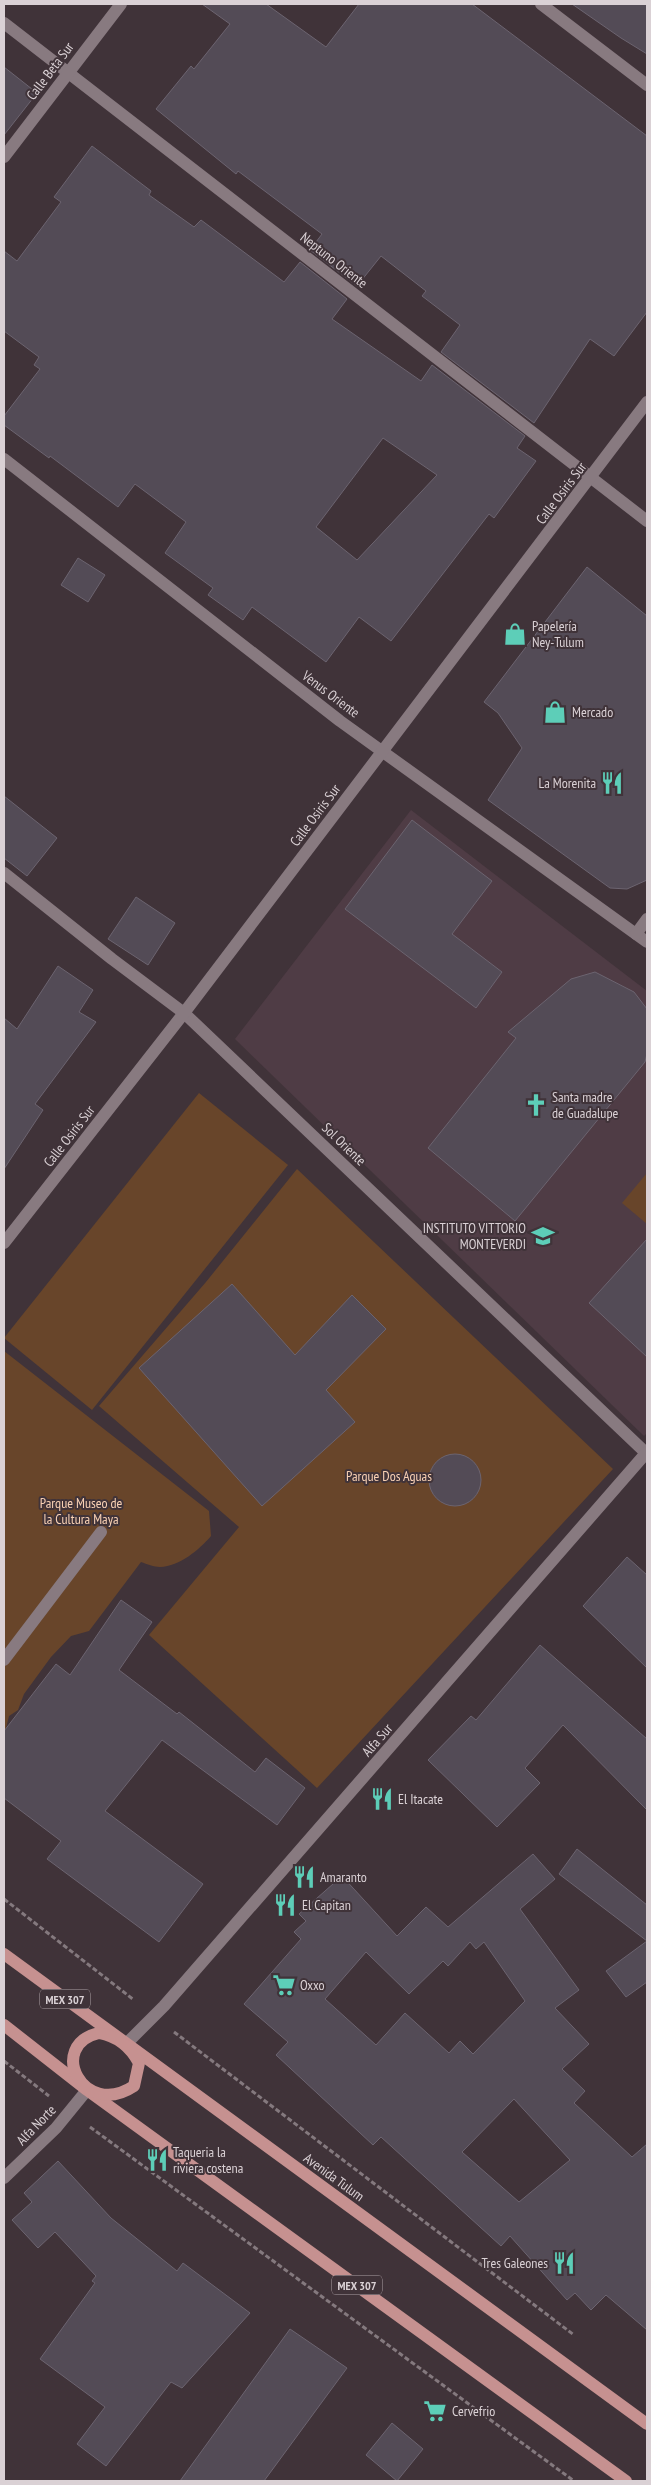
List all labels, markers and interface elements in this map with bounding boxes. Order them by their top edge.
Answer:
street label: Calle Beta Sur [22,38,78,103]
street label: Neptuno Oriente [297,228,371,292]
street label: Calle Osiris Sur [532,458,590,528]
place label: Papelería Ney-Tulum [532,617,584,651]
shop icon: Papelería Ney-Tulum [502,621,528,647]
street label: Venus Oriente [298,666,364,722]
shop icon: Mercado [542,699,568,725]
place label: Mercado [572,703,613,721]
restaurant icon: La Morenita [599,770,625,796]
place label: La Morenita [539,774,596,792]
street label: Calle Osiris Sur [286,780,344,850]
place label: Santa madre de Guadalupe [552,1088,618,1122]
church icon: Santa madre de Guadalupe [523,1092,549,1118]
street label: Calle Osiris Sur [39,1102,99,1170]
street label: Sol Oriente [318,1119,370,1169]
place label: INSTITUTO VITTORIO MONTEVERDI [423,1219,526,1253]
school or university icon: INSTITUTO VITTORIO MONTEVERDI [530,1223,556,1249]
park label: Parque Dos Aguas [346,1467,432,1485]
park label: Parque Museo de la Cultura Maya [40,1494,122,1528]
street label: Alfa Sur [358,1720,396,1760]
restaurant icon: El Itacate [369,1786,395,1812]
place label: El Itacate [398,1790,443,1808]
restaurant icon: Amaranto [291,1864,317,1890]
place label: Amaranto [320,1868,367,1886]
restaurant icon: El Capitan [272,1892,298,1918]
place label: El Capitan [302,1896,351,1914]
supermarket icon: Oxxo [271,1972,297,1998]
place label: Oxxo [300,1976,325,1994]
road number: MEX 307 [40,1990,90,2008]
street label: Alfa Norte [12,2101,60,2149]
place label: Taqueria la riviera costena [173,2143,243,2177]
restaurant icon: Taqueria la riviera costena [144,2147,170,2173]
street label: Avenida Tulum [300,2149,368,2205]
restaurant icon: Tres Galeones [551,2250,577,2276]
place label: Tres Galeones [481,2254,548,2272]
road number: MEX 307 [332,2276,382,2294]
supermarket icon: Cervefrio [422,2398,448,2424]
place label: Cervefrio [452,2402,495,2420]

